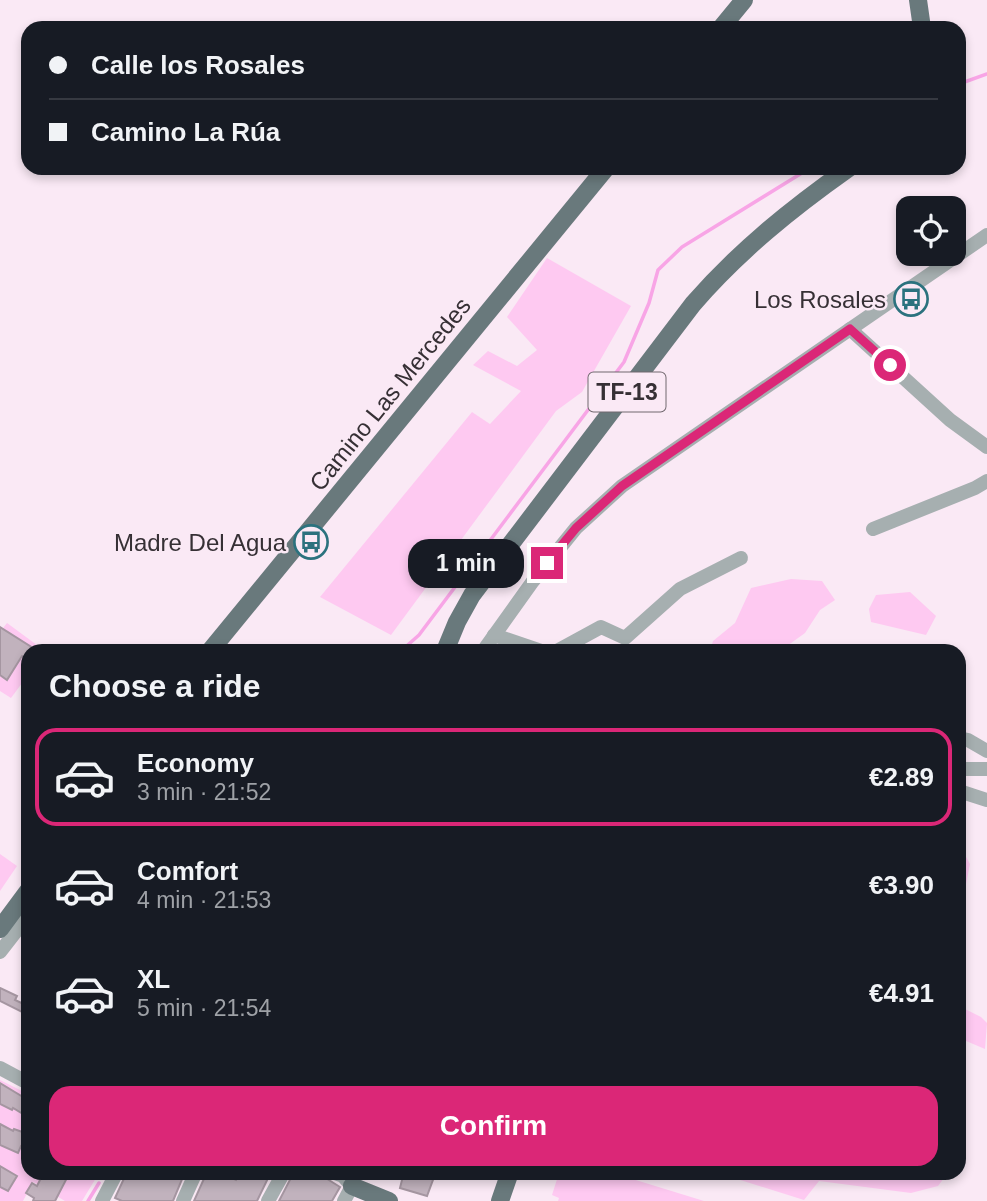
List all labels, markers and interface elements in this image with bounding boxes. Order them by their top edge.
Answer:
text: Calle los Rosales [91,50,305,80]
text: Camino La Rúa [91,117,280,147]
map controls [896,196,966,266]
button: locate [896,196,966,266]
bus stop icon: Los Rosales [892,280,930,318]
place label: Los Rosales [754,286,886,313]
street label: Camino Las Mercedes [304,292,476,496]
route start [874,349,906,381]
road number: TF-13 [588,372,666,412]
bus stop icon: Madre Del Agua [292,523,330,561]
place label: Madre Del Agua [114,529,287,556]
callout: 1 min [407,538,522,588]
route end [531,547,563,579]
text: 1 min [436,550,496,576]
text: Choose a ride [49,668,261,704]
icon: car [53,746,116,809]
text: Economy [137,748,254,778]
text: €2.89 [869,762,934,792]
text: 3 min · 21:52 [137,779,271,805]
icon: car [53,854,116,917]
text: Comfort [137,856,238,886]
text: €3.90 [869,870,934,900]
text: 4 min · 21:53 [137,887,271,913]
icon: car [53,962,116,1025]
text: XL [137,964,170,994]
text: €4.91 [869,978,934,1008]
text: 5 min · 21:54 [137,995,271,1021]
button: Confirm [49,1086,938,1166]

